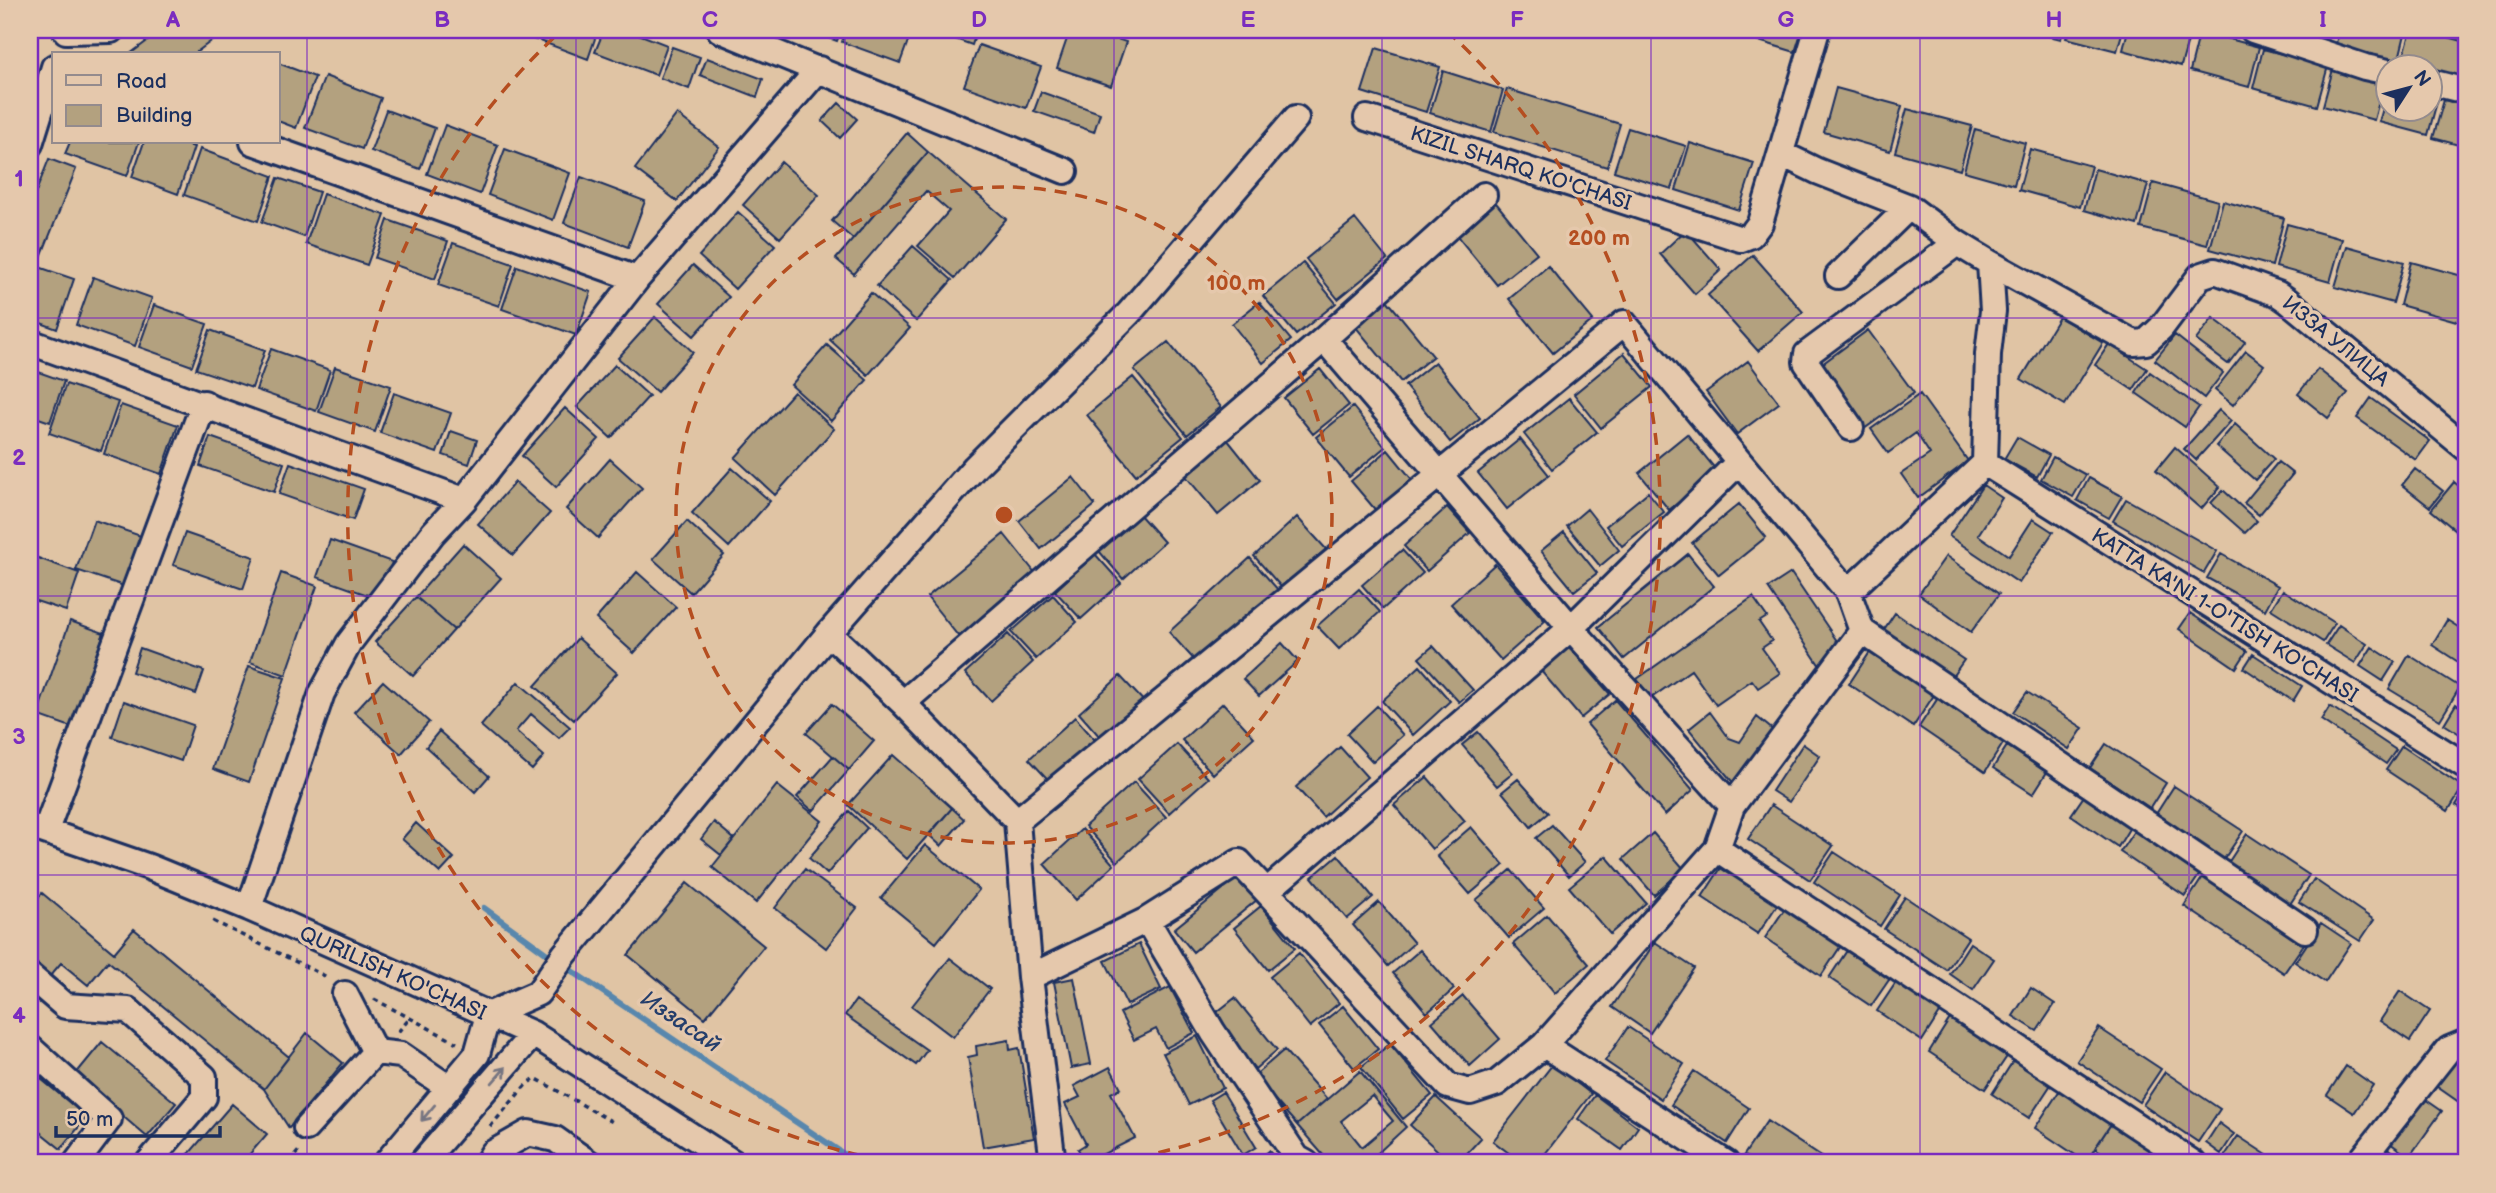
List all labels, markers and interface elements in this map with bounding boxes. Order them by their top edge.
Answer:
text: A [165,6,181,34]
text: B [434,6,450,34]
text: C [702,6,718,34]
text: D [971,6,987,34]
text: E [1241,6,1256,34]
text: F [1510,6,1524,34]
text: G [1778,6,1795,34]
text: H [2045,6,2063,34]
text: I [2319,6,2327,34]
legend [52,52,280,144]
north arrow [2374,52,2444,122]
text: N [2408,66,2435,91]
text: Road [116,69,167,94]
text: Building [116,103,192,128]
street label: KIZIL SHARQ KO'CHASI [1407,121,1635,216]
text: 1 [14,165,24,193]
text: 200 m [1568,226,1630,251]
text: 100 m [1207,271,1265,296]
street label: ИЗЗА УЛИЦА [2277,291,2394,392]
text: 2 [12,444,26,472]
centre of rings [992,503,1016,527]
street label: KATTA KA'NI 1-O'TISH KO'CHASI [2087,523,2363,708]
text: 3 [12,723,26,751]
street label: QURILISH KO'CHASI [296,921,490,1026]
water label: Иззасай [635,985,726,1059]
text: 4 [12,1002,26,1030]
one-way arrow [490,1067,507,1084]
scale bar [56,1095,220,1139]
one-way arrow [420,1104,436,1122]
text: 50 m [66,1107,113,1132]

